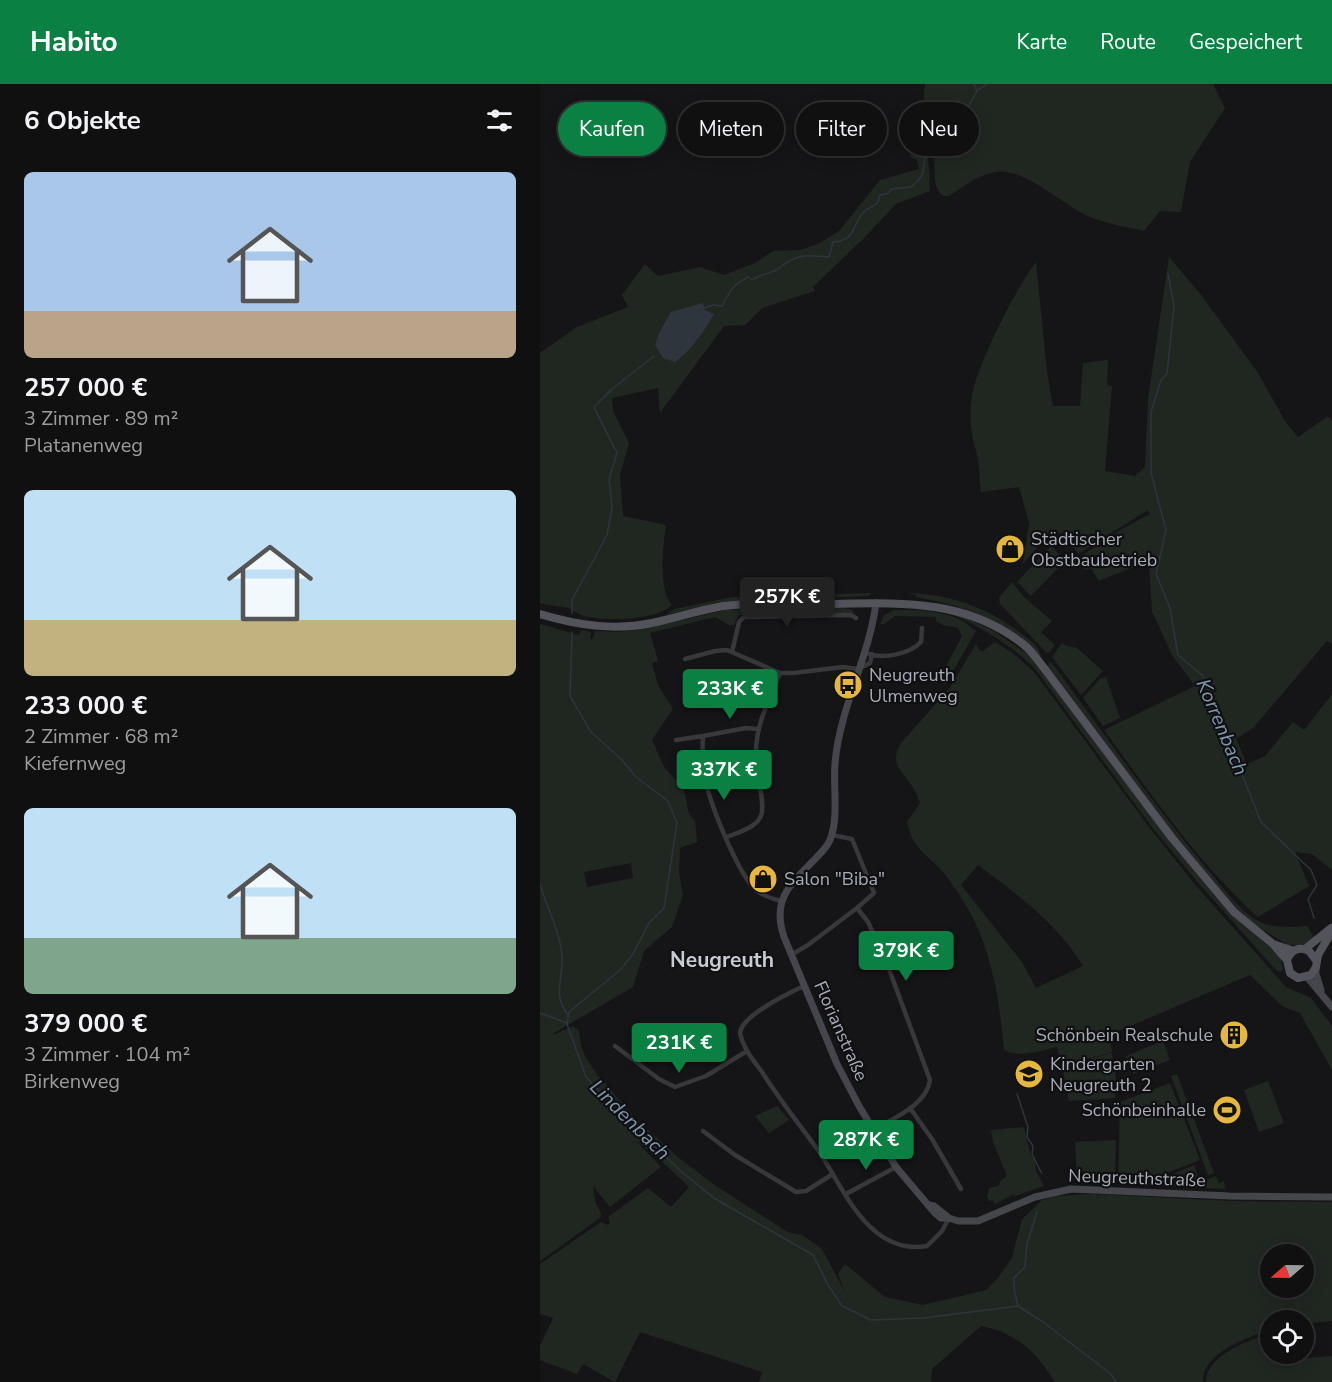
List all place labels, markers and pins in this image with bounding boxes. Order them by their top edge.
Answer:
place label: Städtischer Obstbaubetrieb [1031,527,1157,572]
shop icon: Städtischer Obstbaubetrieb [994,533,1026,565]
pin: 257K € [738,577,836,628]
place label: Neugreuth Ulmenweg [869,663,958,708]
pin: 233K € [681,669,779,720]
bus stop icon: Neugreuth Ulmenweg [832,669,864,701]
pin: 337K € [675,750,773,801]
shop icon: Salon "Biba" [747,863,779,895]
place label: Salon "Biba" [784,867,885,891]
pin: 379K € [857,931,955,982]
building icon: Schönbein Realschule [1218,1019,1250,1051]
pin: 231K € [630,1023,728,1074]
place label: Schönbein Realschule [1036,1023,1213,1047]
place label: Kindergarten Neugreuth 2 [1050,1052,1155,1097]
school or university icon: Kindergarten Neugreuth 2 [1013,1058,1045,1090]
sports icon: Schönbeinhalle [1211,1094,1243,1126]
place label: Schönbeinhalle [1082,1098,1206,1122]
pin: 287K € [817,1120,915,1171]

